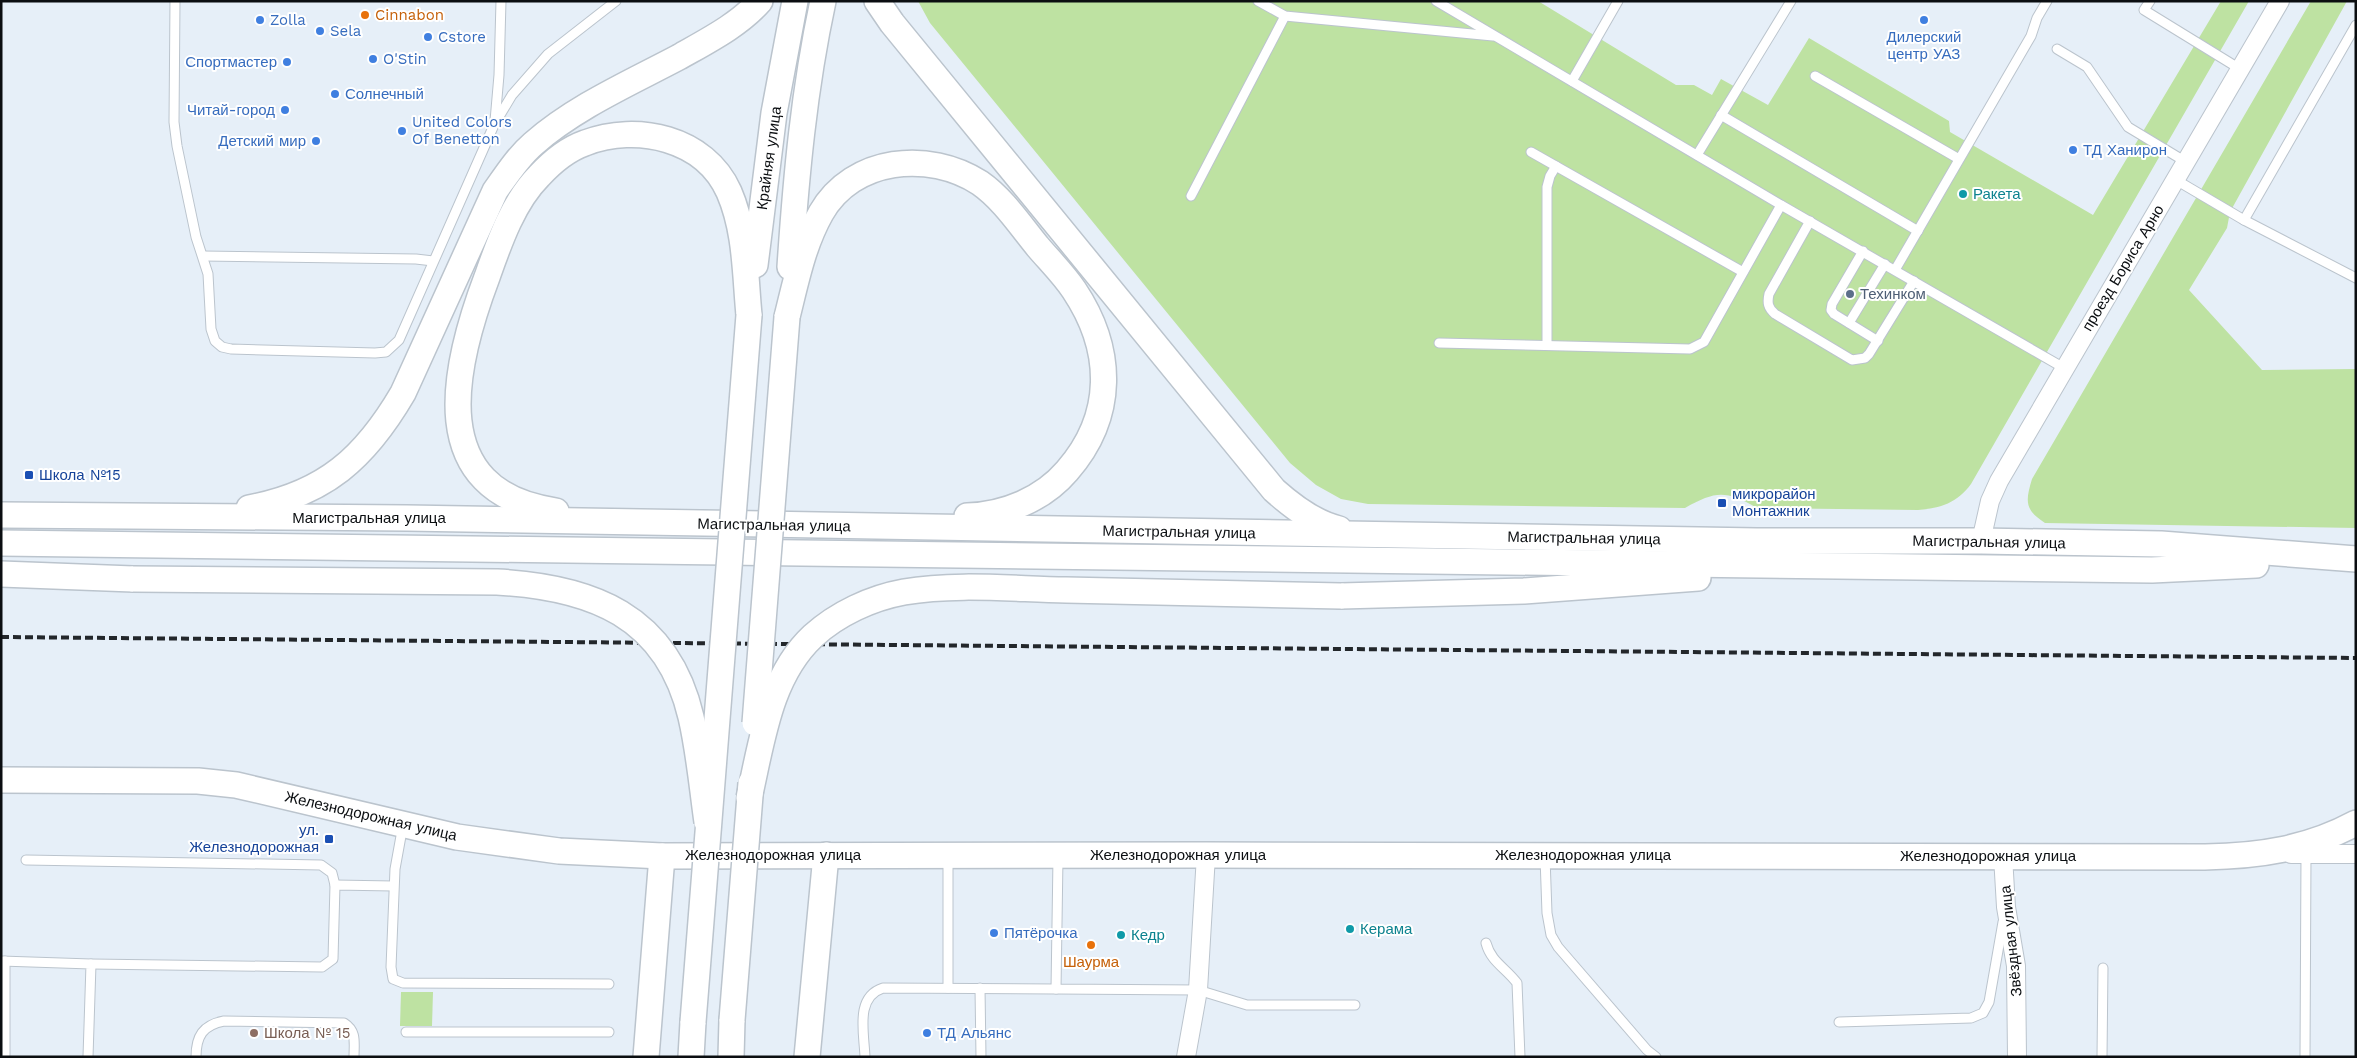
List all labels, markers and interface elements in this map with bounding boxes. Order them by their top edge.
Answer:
place label: Cinnabon [375,6,444,24]
marker: Cinnabon [359,9,371,21]
place label: Zolla [270,11,306,29]
marker: Zolla [254,14,266,26]
marker: Дилерский центр УАЗ [1918,14,1930,26]
place label: Sela [330,22,362,40]
marker: Sela [314,25,326,37]
place label: Cstore [438,28,486,46]
place label: Дилерский центр УАЗ [1887,28,1961,63]
marker: Cstore [422,31,434,43]
place label: O'Stin [383,50,427,68]
place label: Спортмастер [185,53,277,71]
marker: O'Stin [367,53,379,65]
marker: Спортмастер [281,56,293,68]
place label: Солнечный [345,85,424,103]
marker: Солнечный [329,88,341,100]
place label: Читай-город [187,101,275,119]
marker: Читай-город [279,104,291,116]
street label: Крайняя улица [753,104,785,211]
place label: United Colors Of Benetton [412,113,512,148]
marker: United Colors Of Benetton [396,125,408,137]
place label: Детский мир [218,132,306,150]
marker: Детский мир [310,135,322,147]
place label: ТД Ханирон [2083,141,2167,159]
marker: ТД Ханирон [2067,144,2079,156]
place label: Ракета [1973,185,2021,203]
marker: Ракета [1957,188,1969,200]
street label: проезд Бориса Арно [2078,202,2168,334]
place label: Техинком [1860,285,1926,303]
marker: Техинком [1844,288,1856,300]
place label: Школа №15 [39,466,121,484]
marker: Школа №15 [23,469,35,481]
place label: микрорайон Монтажник [1732,485,1816,520]
marker: микрорайон Монтажник [1716,497,1728,509]
street label: Магистральная улица [292,509,446,527]
street label: Магистральная улица [697,515,852,535]
street label: Магистральная улица [1102,522,1257,542]
street label: Магистральная улица [1507,528,1662,548]
street label: Магистральная улица [1912,532,2067,552]
street label: Железнодорожная улица [283,787,460,845]
place label: ул. Железнодорожная [189,821,319,856]
marker: ул. Железнодорожная [323,833,335,845]
street label: Железнодорожная улица [685,846,862,864]
street label: Железнодорожная улица [1090,846,1267,864]
street label: Железнодорожная улица [1495,846,1672,864]
street label: Железнодорожная улица [1900,847,2077,865]
street label: Звёздная улица [1996,884,2026,998]
place label: Керама [1360,920,1413,938]
marker: Керама [1344,923,1356,935]
place label: Пятёрочка [1004,924,1078,942]
place label: Кедр [1131,926,1165,944]
marker: Пятёрочка [988,927,1000,939]
marker: Кедр [1115,929,1127,941]
marker: Шаурма [1085,939,1097,951]
place label: Шаурма [1063,953,1120,971]
place label: Школа № 15 [264,1024,351,1042]
place label: ТД Альянс [937,1024,1012,1042]
marker: Школа № 15 [248,1027,260,1039]
marker: ТД Альянс [921,1027,933,1039]

